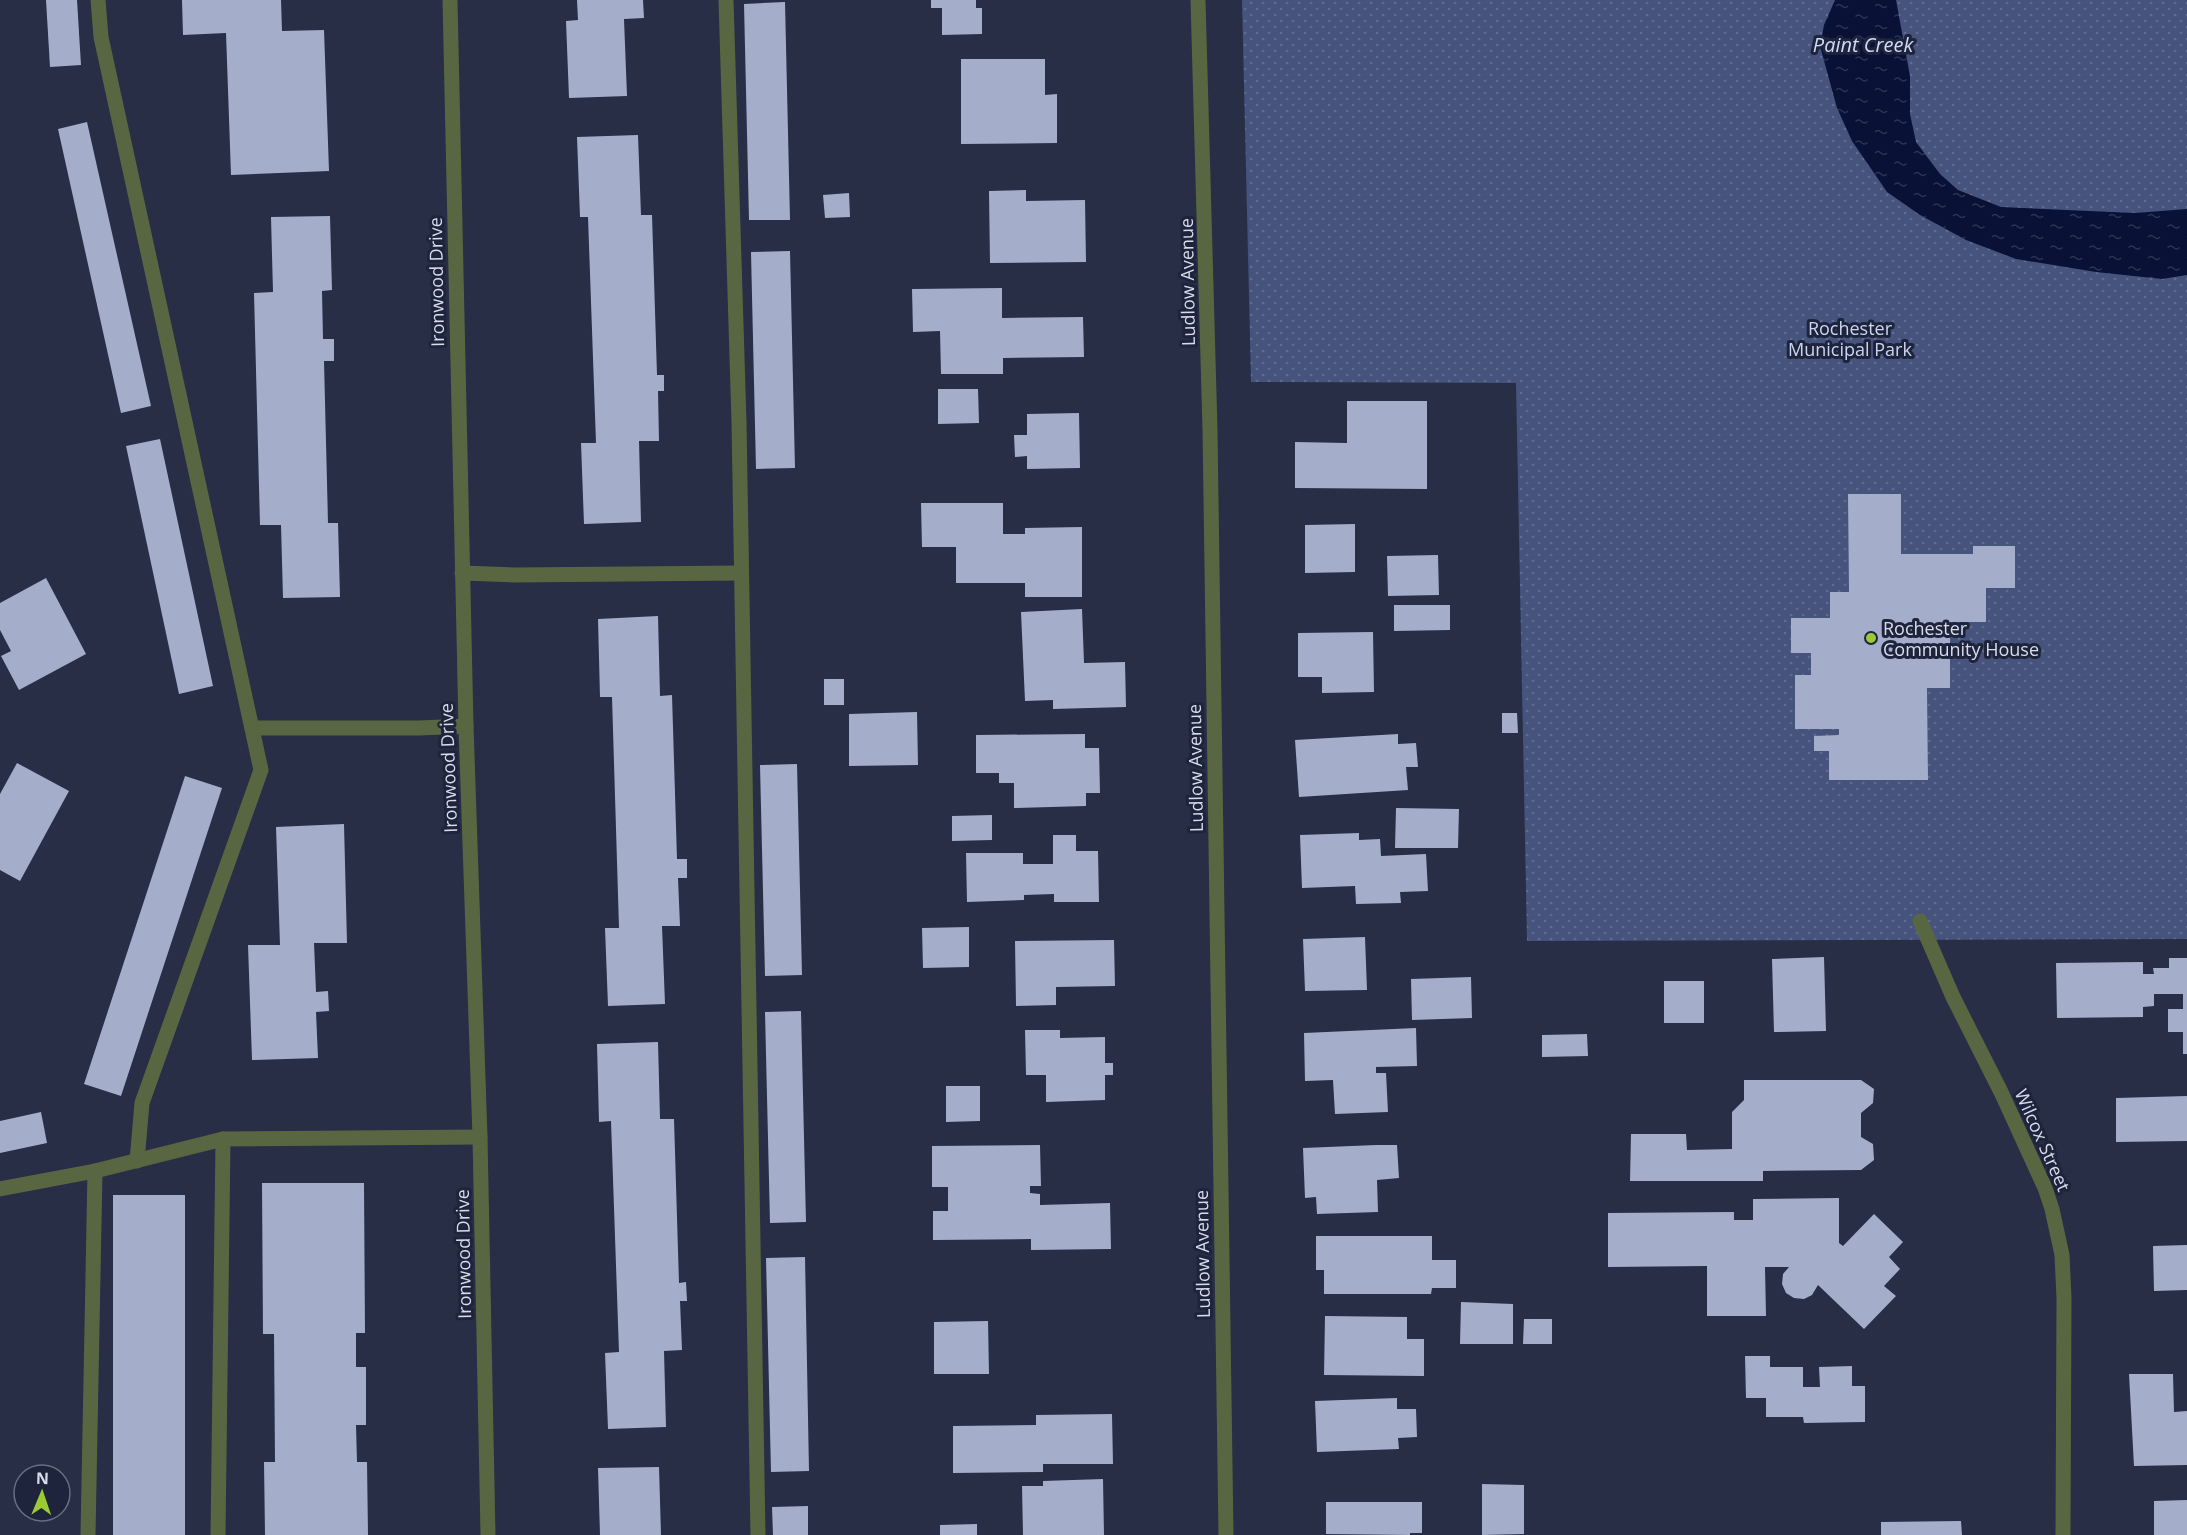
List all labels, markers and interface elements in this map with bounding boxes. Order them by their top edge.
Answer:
water label: Paint Creek [1813,31,1914,58]
street label: Ironwood Drive [423,217,449,347]
street label: Ludlow Avenue [1174,218,1200,346]
park label: Rochester Municipal Park [1788,316,1912,361]
place label: Rochester Community House [1883,616,2039,661]
marker: Rochester Community House [1864,631,1878,645]
street label: Ironwood Drive [434,703,462,833]
street label: Ludlow Avenue [1182,704,1208,832]
street label: Wilcox Street [2010,1085,2076,1195]
street label: Ironwood Drive [450,1189,476,1319]
street label: Ludlow Avenue [1189,1190,1215,1318]
north arrow [12,1463,72,1523]
text: N [36,1467,49,1489]

